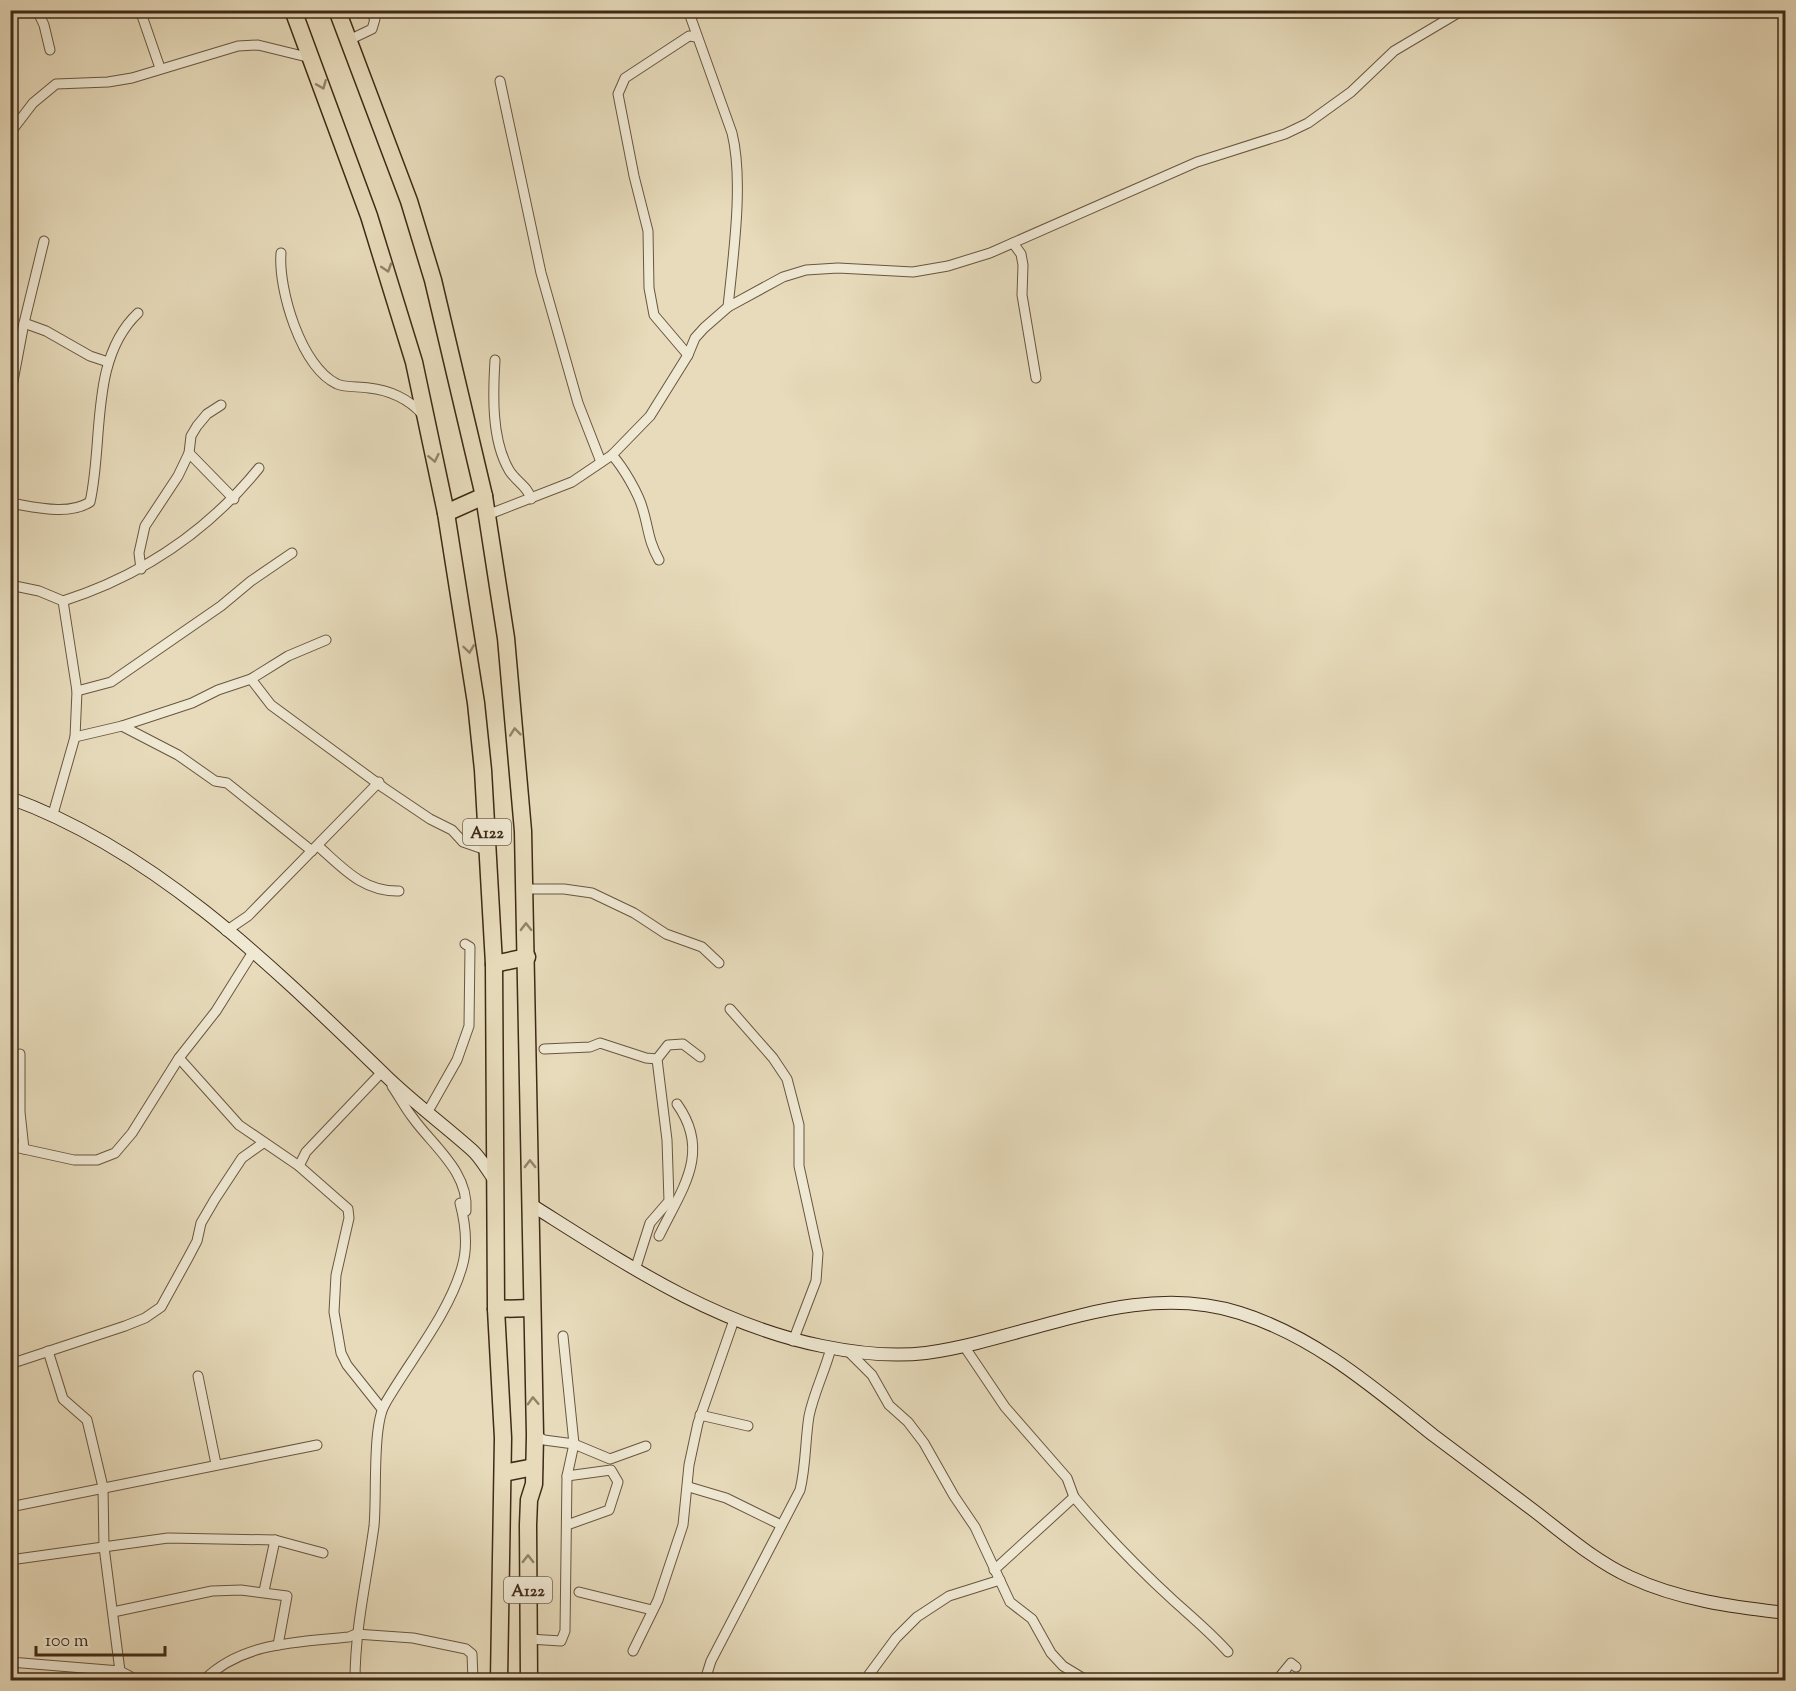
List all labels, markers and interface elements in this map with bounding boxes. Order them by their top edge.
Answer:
one-way arrow [315,78,327,89]
one-way arrow [380,263,392,273]
one-way arrow [427,452,440,462]
one-way arrow [462,645,474,654]
one-way arrow [510,727,522,737]
road number: A122 [463,819,511,845]
one-way arrow [520,922,532,931]
one-way arrow [524,1159,536,1168]
one-way arrow [527,1396,540,1405]
one-way arrow [522,1555,534,1564]
road number: A122 [504,1577,552,1603]
scale bar [36,1619,165,1657]
text: 100 m [45,1629,89,1655]

